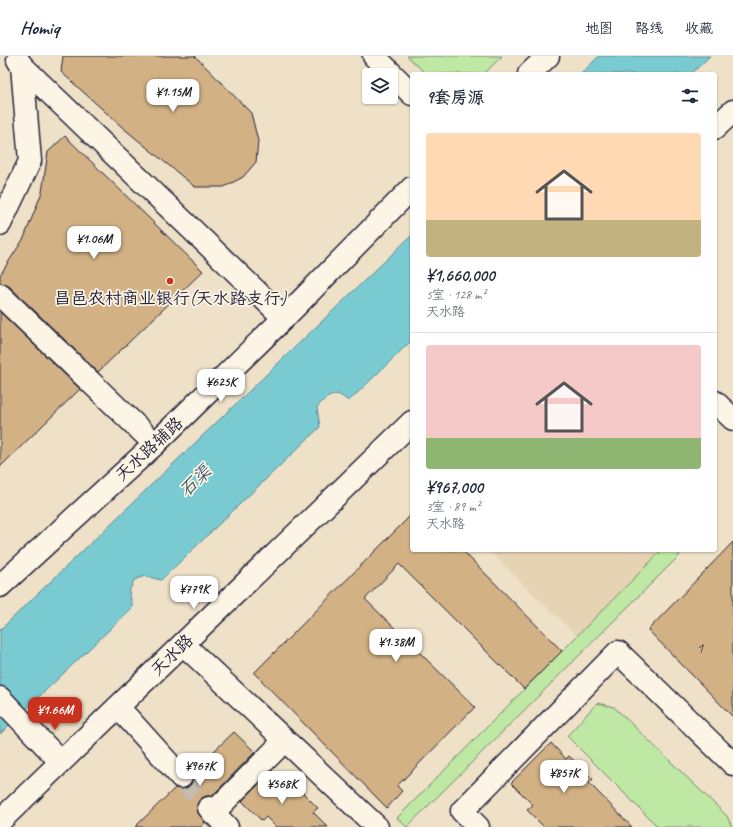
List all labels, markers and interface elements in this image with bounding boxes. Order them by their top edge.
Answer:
text: Homiq [20,16,59,40]
text: 地图 [585,20,613,37]
text: 路线 [635,20,663,37]
text: 收藏 [685,20,713,37]
map controls [362,68,398,104]
button: layers [362,68,398,104]
pin: ¥1.15M [140,79,206,113]
text: ¥1.15M [155,84,191,100]
icon: filters [679,85,701,107]
text: 9套房源 [426,87,484,108]
icon: home [528,159,600,231]
pin: ¥1.06M [61,226,127,260]
text: ¥1.06M [76,231,112,247]
text: ¥1,660,000 [426,265,495,286]
marker: 昌邑农村商业银行(天水路支行) [165,276,175,286]
text: 5室 · 128 m² [426,287,486,303]
place label: 昌邑农村商业银行(天水路支行) [54,288,287,309]
text: 天水路 [426,304,465,320]
pin: ¥625K [193,369,249,403]
icon: home [528,371,600,443]
text: ¥625K [206,374,236,390]
street label: 天水路辅路 [111,412,187,486]
water label: 石渠 [174,459,217,501]
text: ¥967,000 [426,477,483,498]
text: 3室 · 89 m² [426,499,480,515]
text: 天水路 [426,516,465,532]
pin: ¥779K [166,576,222,610]
text: ¥779K [179,581,209,597]
pin: ¥1.38M [363,629,429,663]
street label: 天水路 [146,630,198,680]
text: ¥1.38M [378,634,414,650]
house number: 1 [697,639,705,658]
pin: ¥1.66M [22,697,88,731]
text: ¥1.66M [37,702,73,718]
pin: ¥967K [172,753,228,787]
text: ¥967K [185,758,215,774]
pin: ¥857K [536,760,592,794]
text: ¥857K [549,765,579,781]
pin: ¥568K [254,771,310,805]
text: ¥568K [267,776,297,792]

